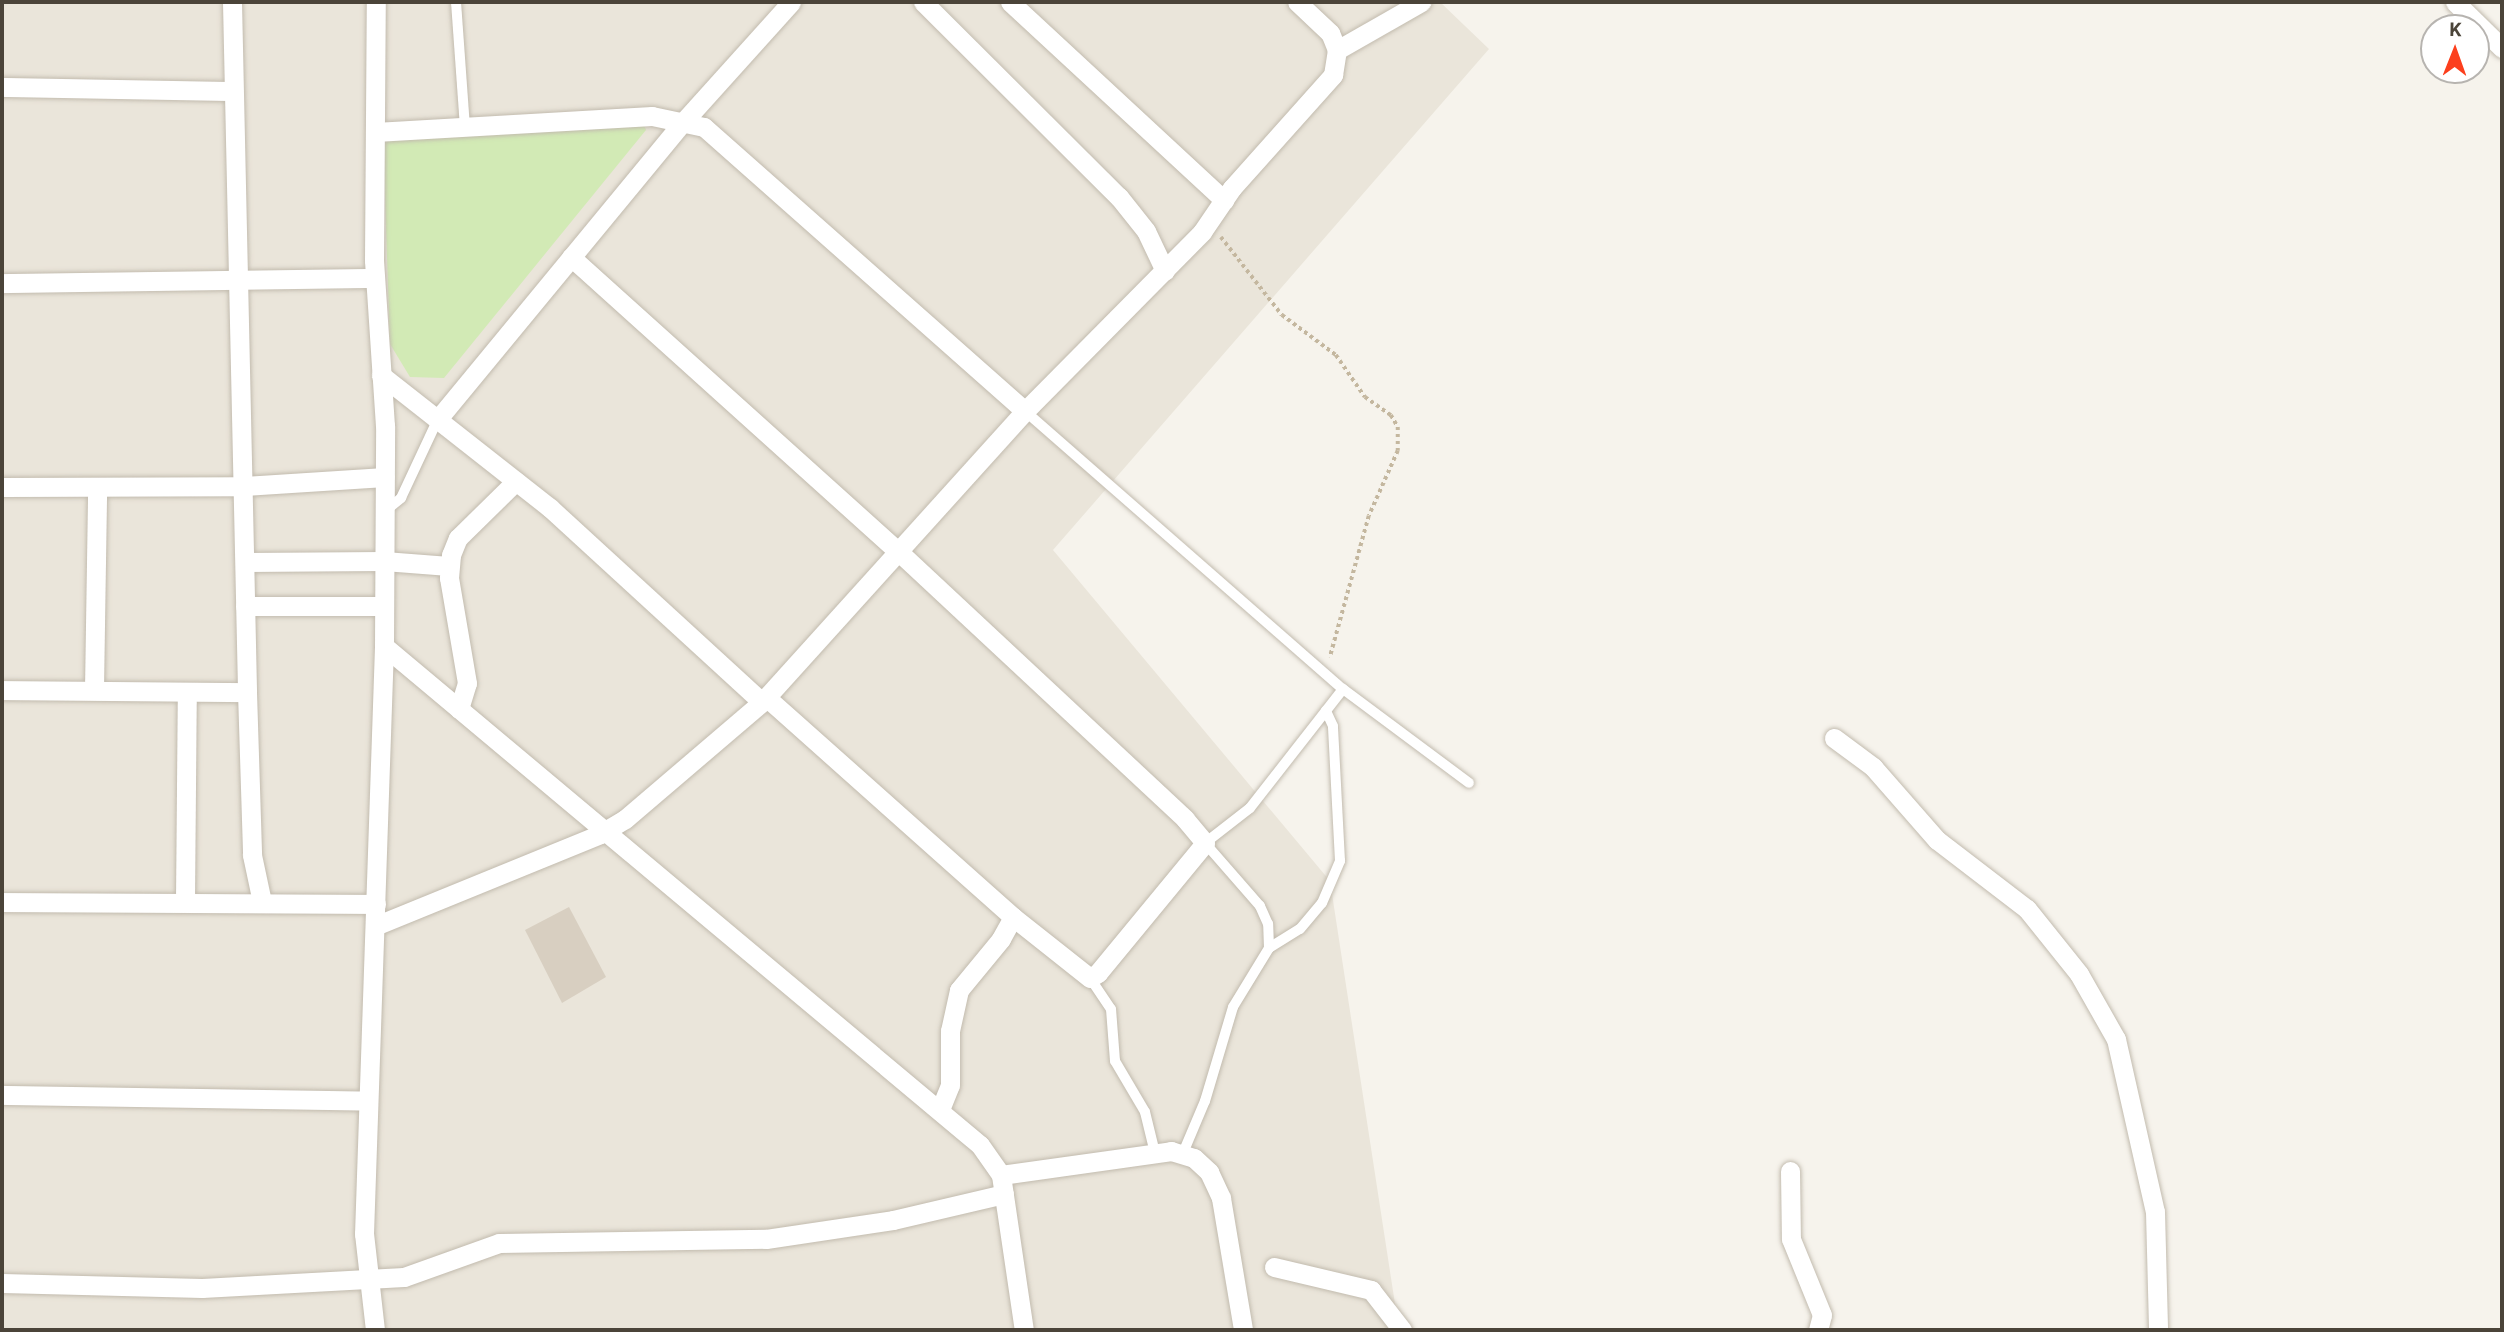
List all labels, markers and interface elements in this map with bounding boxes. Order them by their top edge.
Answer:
north arrow [2420,14,2490,84]
text: K [2449,18,2462,41]

